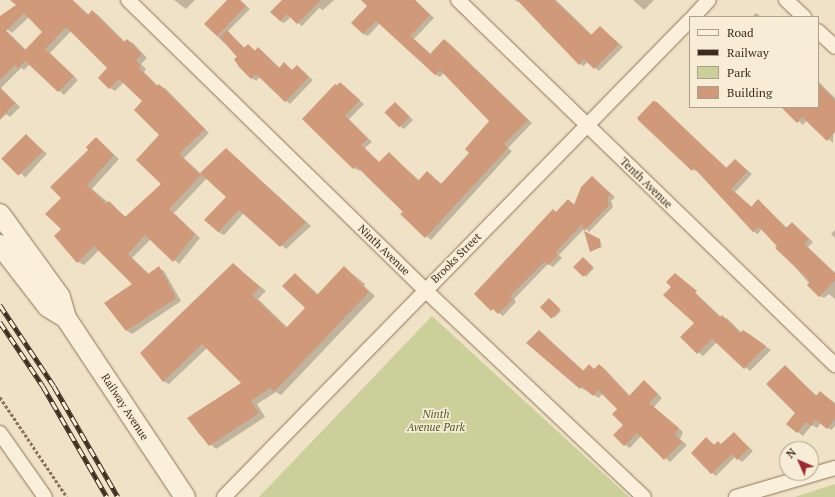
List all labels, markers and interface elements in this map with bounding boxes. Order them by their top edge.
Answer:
legend [689,16,819,108]
text: Road [727,25,754,40]
text: Railway [727,45,769,60]
text: Park [727,65,751,80]
text: Building [727,85,772,100]
street label: Tenth Avenue [617,155,675,211]
street label: Ninth Avenue [355,222,413,278]
street label: Brooks Street [428,230,484,286]
street label: Railway Avenue [98,371,152,443]
park label: Ninth Avenue Park [407,408,465,434]
north arrow [779,441,819,481]
text: N [783,445,799,461]

